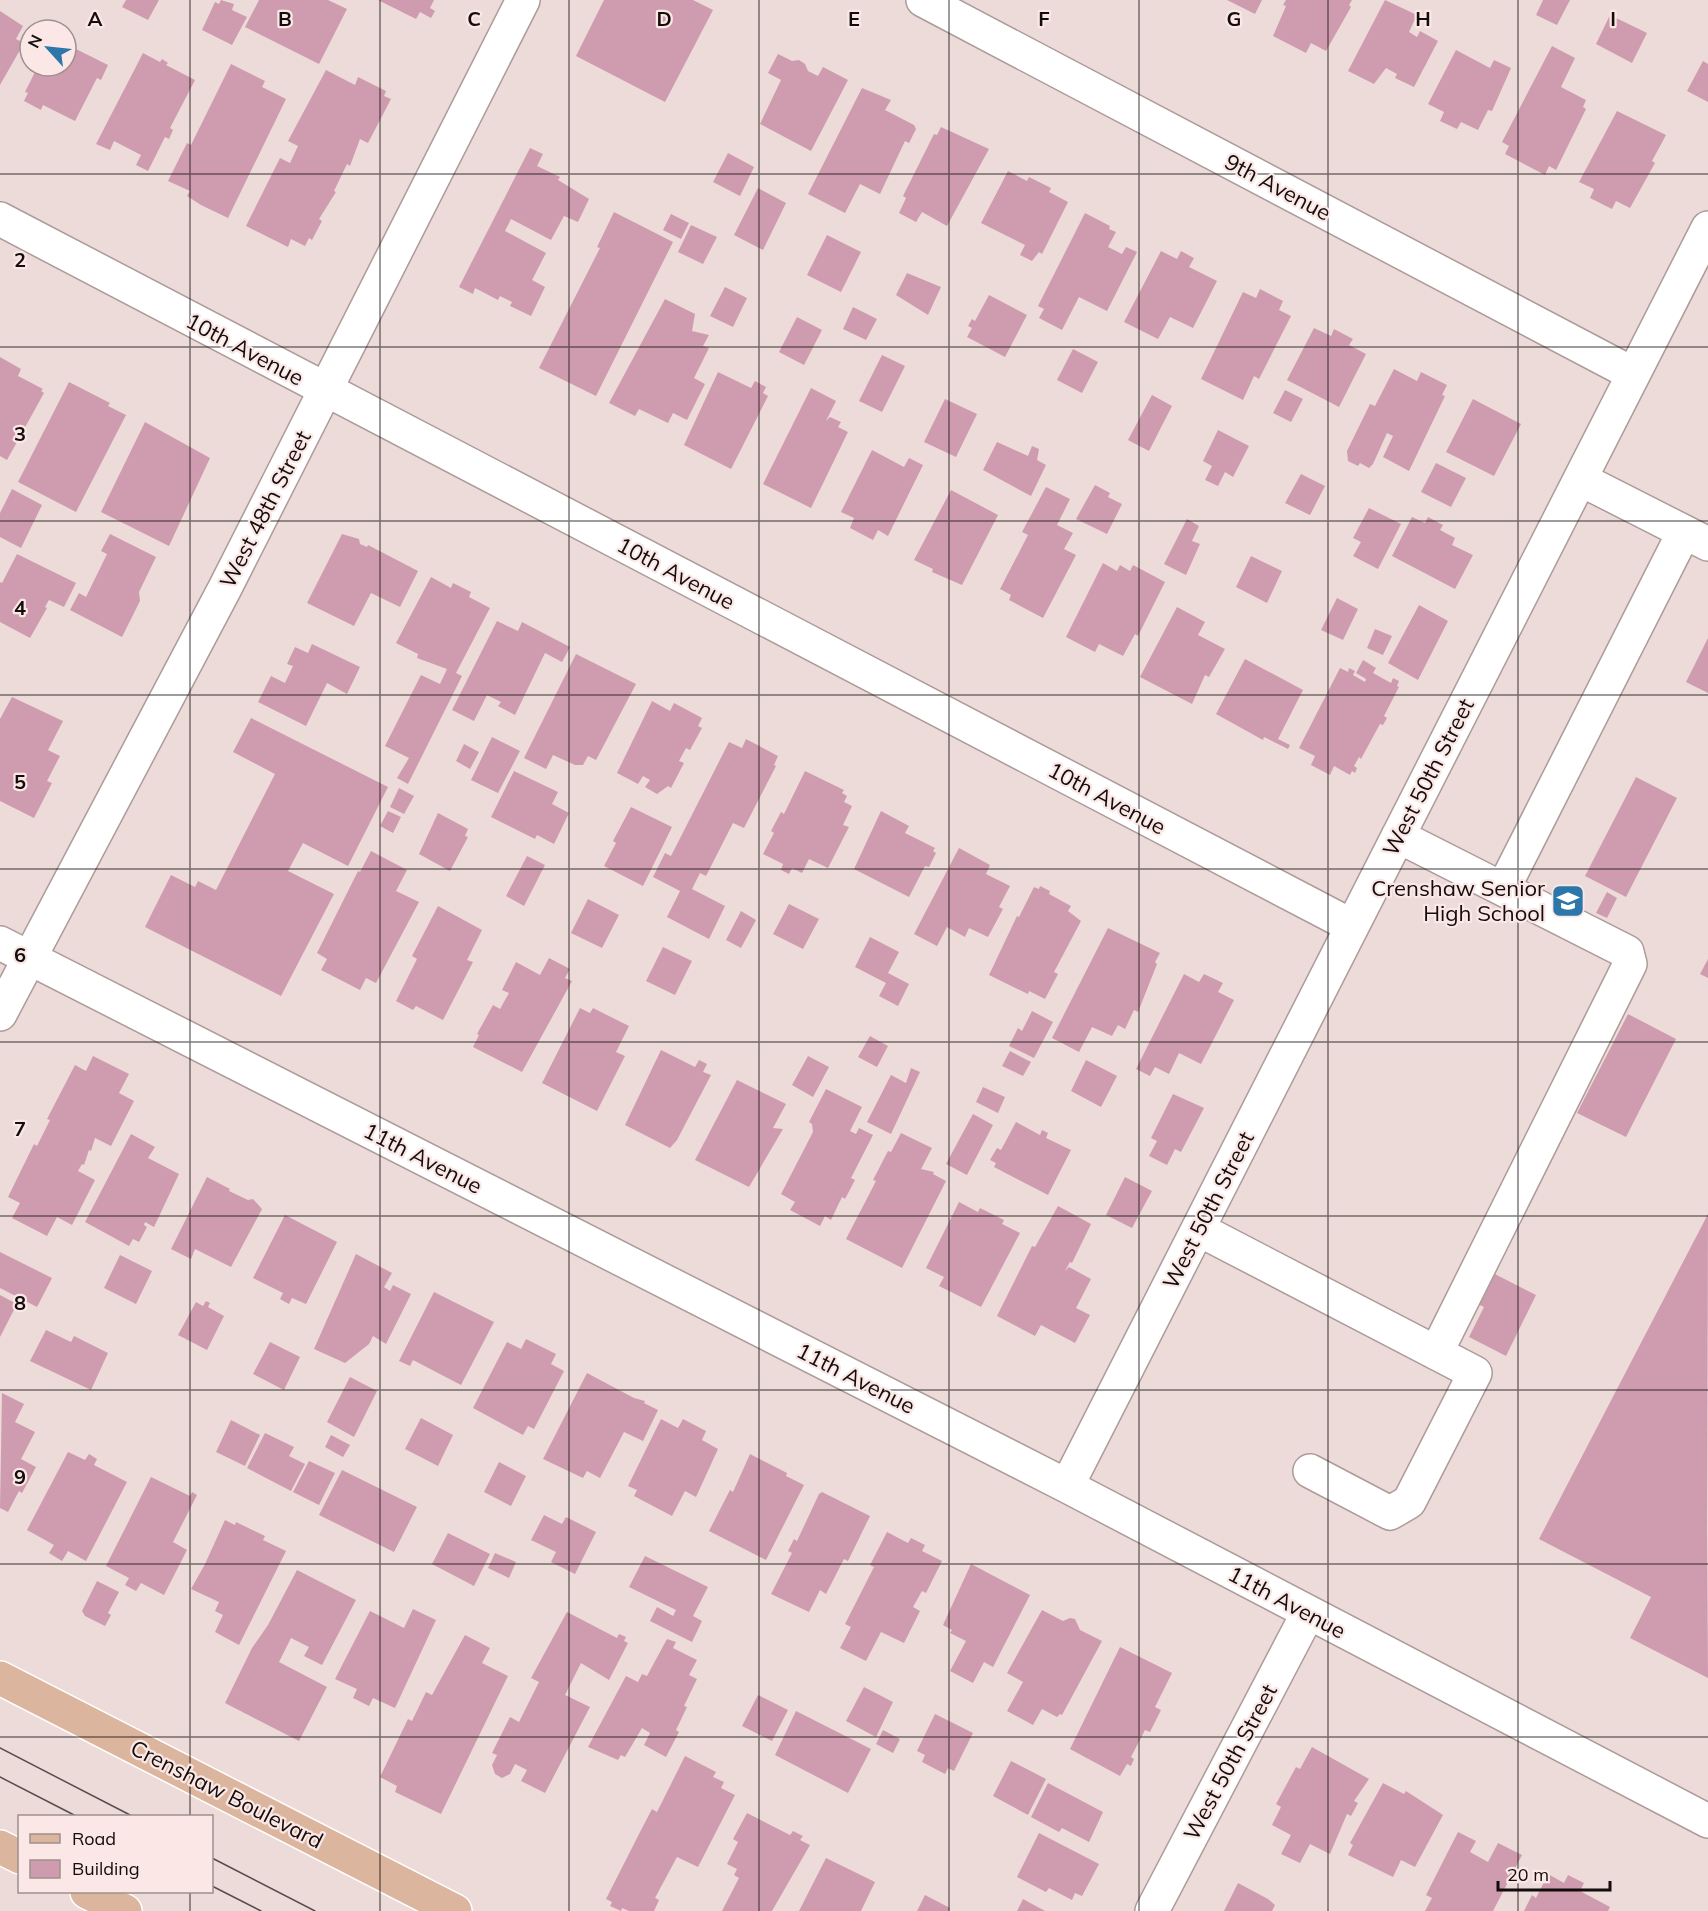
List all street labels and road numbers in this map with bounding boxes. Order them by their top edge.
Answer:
street label: 9th Avenue [1220,147,1336,227]
street label: 10th Avenue [181,306,309,392]
street label: West 48th Street [213,425,317,592]
street label: 10th Avenue [612,530,740,616]
street label: West 50th Street [1376,693,1480,860]
street label: 10th Avenue [1043,755,1171,841]
street label: 11th Avenue [359,1116,487,1200]
street label: West 50th Street [1156,1126,1260,1293]
street label: 11th Avenue [792,1336,920,1420]
street label: 11th Avenue [1223,1559,1351,1645]
street label: West 50th Street [1177,1679,1283,1845]
street label: Crenshaw Boulevard [126,1733,328,1855]

